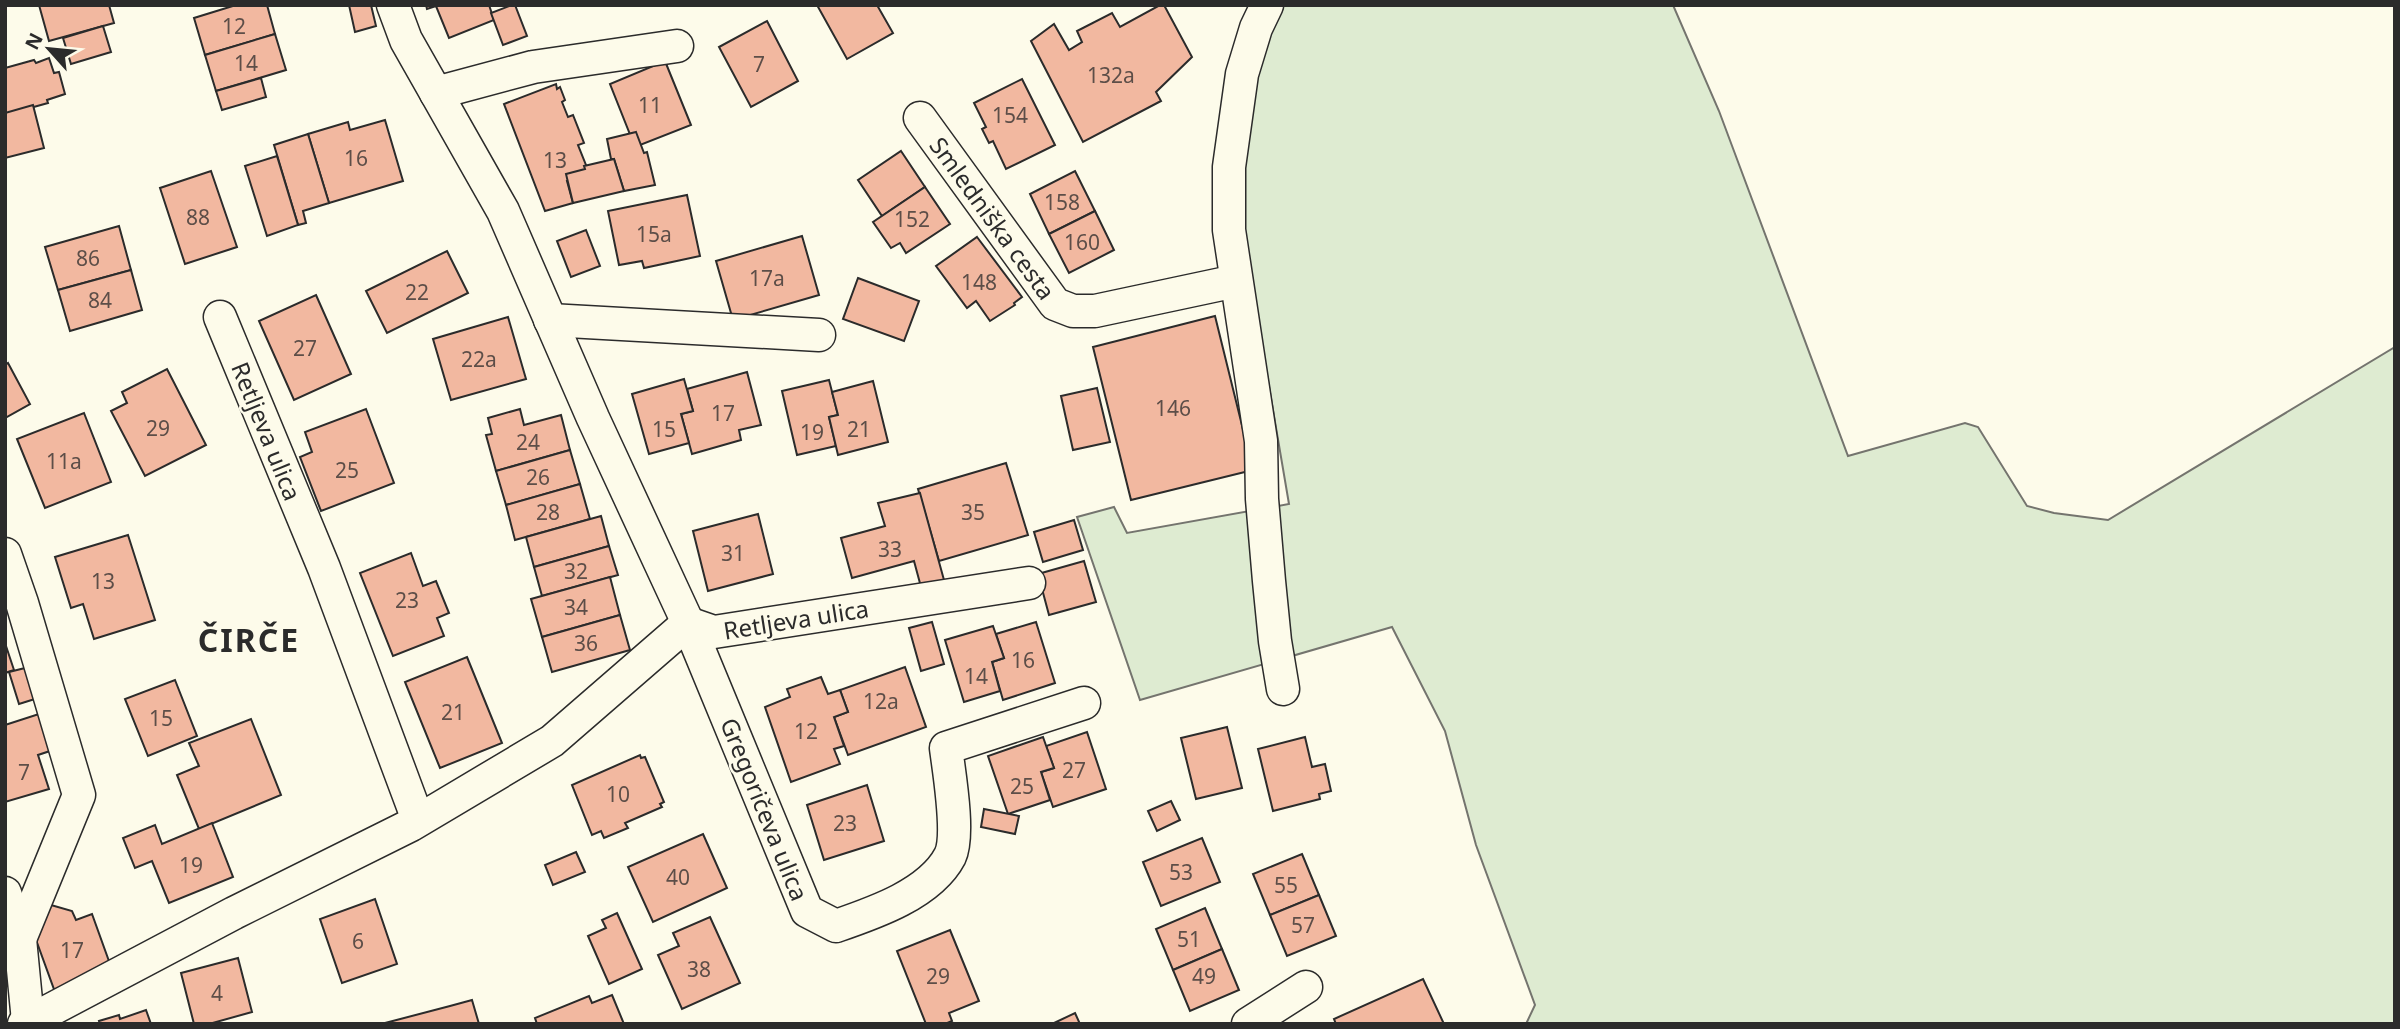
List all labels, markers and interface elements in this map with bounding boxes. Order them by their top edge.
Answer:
house number: 12 [222,12,246,40]
north arrow [14,14,84,84]
text: N [19,28,49,54]
house number: 14 [234,49,258,77]
house number: 7 [753,50,765,78]
house number: 132a [1087,61,1135,89]
house number: 11 [638,91,662,119]
house number: 154 [992,101,1028,129]
street label: Smledniška cesta [923,130,1063,306]
house number: 16 [344,144,368,172]
house number: 13 [543,146,567,174]
house number: 158 [1044,188,1080,216]
house number: 88 [186,203,210,231]
house number: 152 [894,205,930,233]
house number: 15a [636,220,672,248]
house number: 160 [1064,228,1100,256]
house number: 86 [76,244,100,272]
house number: 17a [749,264,785,292]
house number: 148 [961,268,997,296]
house number: 22 [405,278,429,306]
house number: 84 [88,286,112,314]
house number: 27 [293,334,317,362]
house number: 22a [461,345,497,373]
street label: Retljeva ulica [224,357,310,505]
house number: 146 [1155,394,1191,422]
house number: 17 [711,399,735,427]
house number: 29 [146,414,170,442]
house number: 15 [652,415,676,443]
house number: 21 [847,415,871,443]
house number: 19 [800,418,824,446]
house number: 24 [516,428,540,456]
house number: 11a [46,447,82,475]
house number: 25 [335,456,359,484]
house number: 26 [526,463,550,491]
house number: 28 [536,498,560,526]
house number: 35 [961,498,985,526]
house number: 33 [878,535,902,563]
house number: 31 [721,539,745,567]
house number: 32 [564,557,588,585]
house number: 13 [91,567,115,595]
house number: 23 [395,586,419,614]
street label: Retljeva ulica [721,591,871,647]
house number: 34 [564,593,588,621]
district label: ČIRČE [198,618,300,661]
house number: 36 [574,629,598,657]
house number: 16 [1011,646,1035,674]
house number: 14 [964,662,988,690]
house number: 12a [863,687,899,715]
house number: 21 [441,698,465,726]
house number: 15 [149,704,173,732]
street label: Gregoričeva ulica [713,713,817,905]
house number: 12 [794,717,818,745]
house number: 27 [1062,756,1086,784]
house number: 7 [18,758,30,786]
house number: 25 [1010,772,1034,800]
house number: 10 [606,780,630,808]
house number: 23 [833,809,857,837]
house number: 19 [179,851,203,879]
house number: 53 [1169,858,1193,886]
house number: 40 [666,863,690,891]
house number: 55 [1274,871,1298,899]
house number: 57 [1291,911,1315,939]
house number: 51 [1177,925,1201,953]
house number: 6 [352,927,364,955]
house number: 17 [60,936,84,964]
house number: 38 [687,955,711,983]
house number: 29 [926,962,950,990]
house number: 49 [1192,962,1216,990]
house number: 4 [211,979,223,1007]

